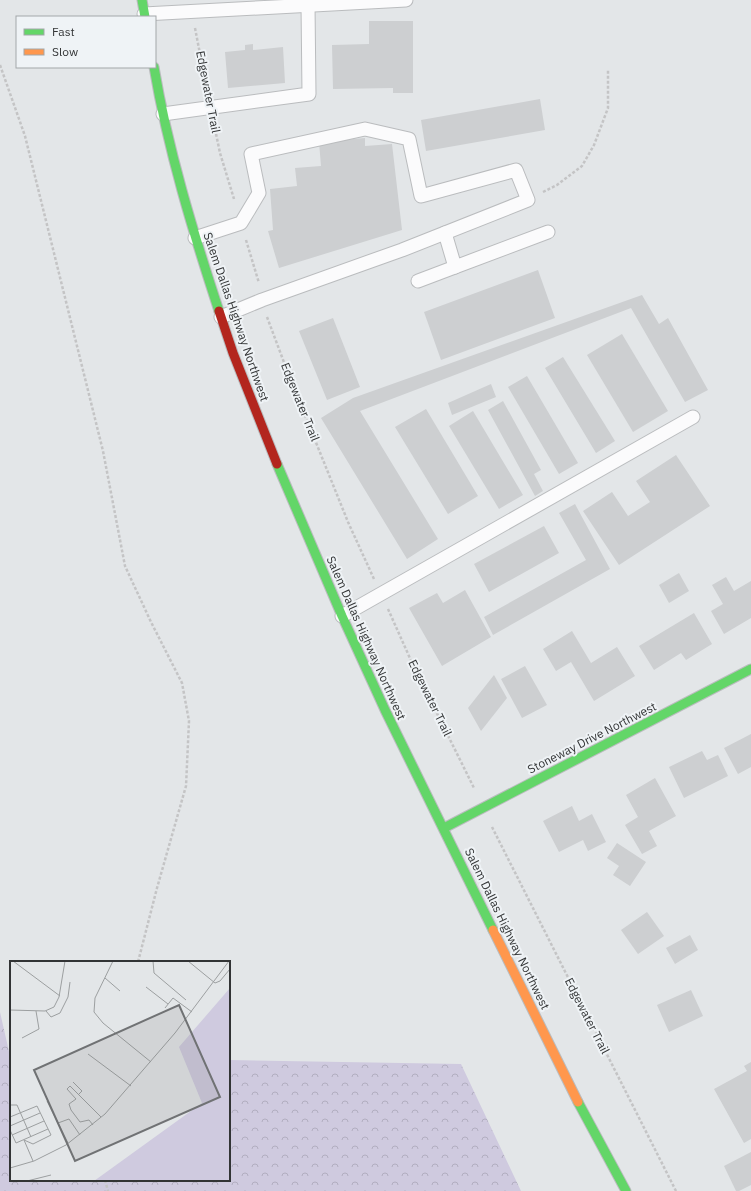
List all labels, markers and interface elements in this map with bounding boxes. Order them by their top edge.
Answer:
legend [16,16,156,68]
text: Fast [52,24,75,39]
text: Slow [52,44,78,59]
street label: Edgewater Trail [193,49,224,134]
street label: Salem Dallas Highway Northwest [200,230,272,403]
street label: Edgewater Trail [278,360,323,443]
street label: Salem Dallas Highway Northwest [323,554,409,722]
street label: Edgewater Trail [405,657,455,739]
street label: Stoneway Drive Northwest [525,699,659,777]
street label: Salem Dallas Highway Northwest [462,846,553,1012]
inset map [10,961,230,1181]
street label: Edgewater Trail [562,975,613,1056]

